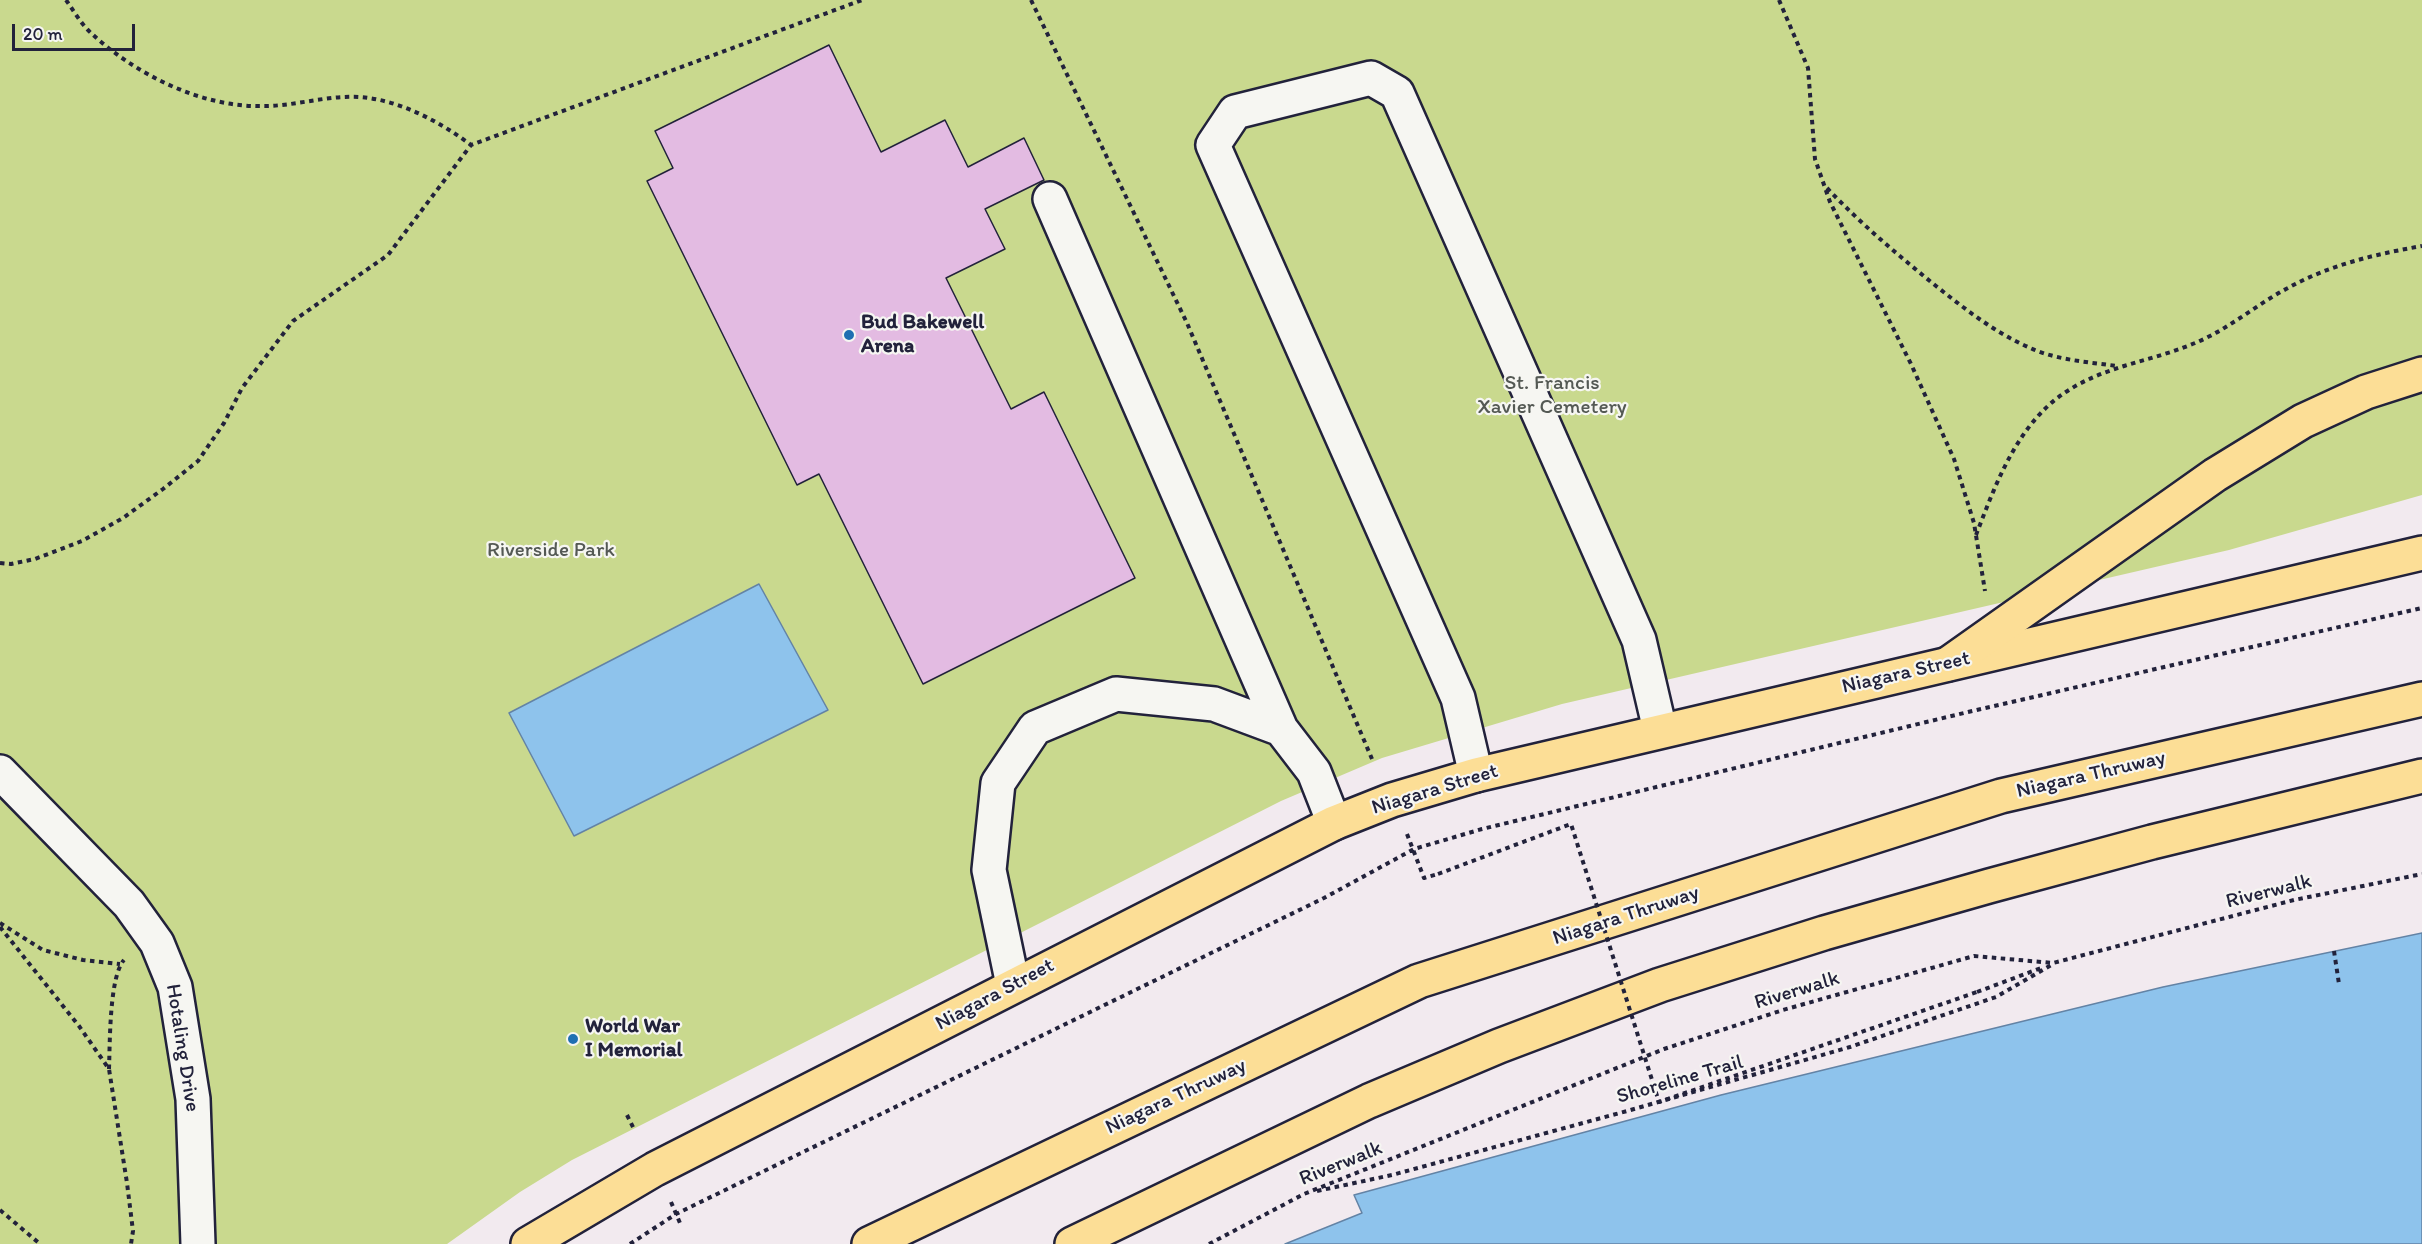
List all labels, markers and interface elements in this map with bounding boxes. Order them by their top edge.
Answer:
scale bar [15,12,138,50]
text: 20 m [23,23,63,45]
place label: Bud Bakewell Arena [861,310,984,360]
marker: Bud Bakewell Arena [842,328,856,342]
park label: St. Francis Xavier Cemetery [1477,371,1627,421]
park label: Riverside Park [487,538,615,564]
street label: Niagara Street [1840,646,1972,700]
street label: Niagara Thruway [2014,746,2168,804]
street label: Niagara Street [1369,759,1501,821]
street label: Riverwalk [2223,869,2315,915]
street label: Niagara Thruway [1550,880,1702,952]
street label: Niagara Street [931,953,1059,1037]
street label: Riverwalk [1751,966,1843,1016]
street label: Hotaling Drive [159,982,205,1114]
place label: World War I Memorial [585,1014,683,1064]
marker: World War I Memorial [566,1032,580,1046]
street label: Shoreline Trail [1614,1050,1746,1110]
street label: Niagara Thruway [1102,1053,1250,1141]
street label: Riverwalk [1296,1136,1386,1192]

